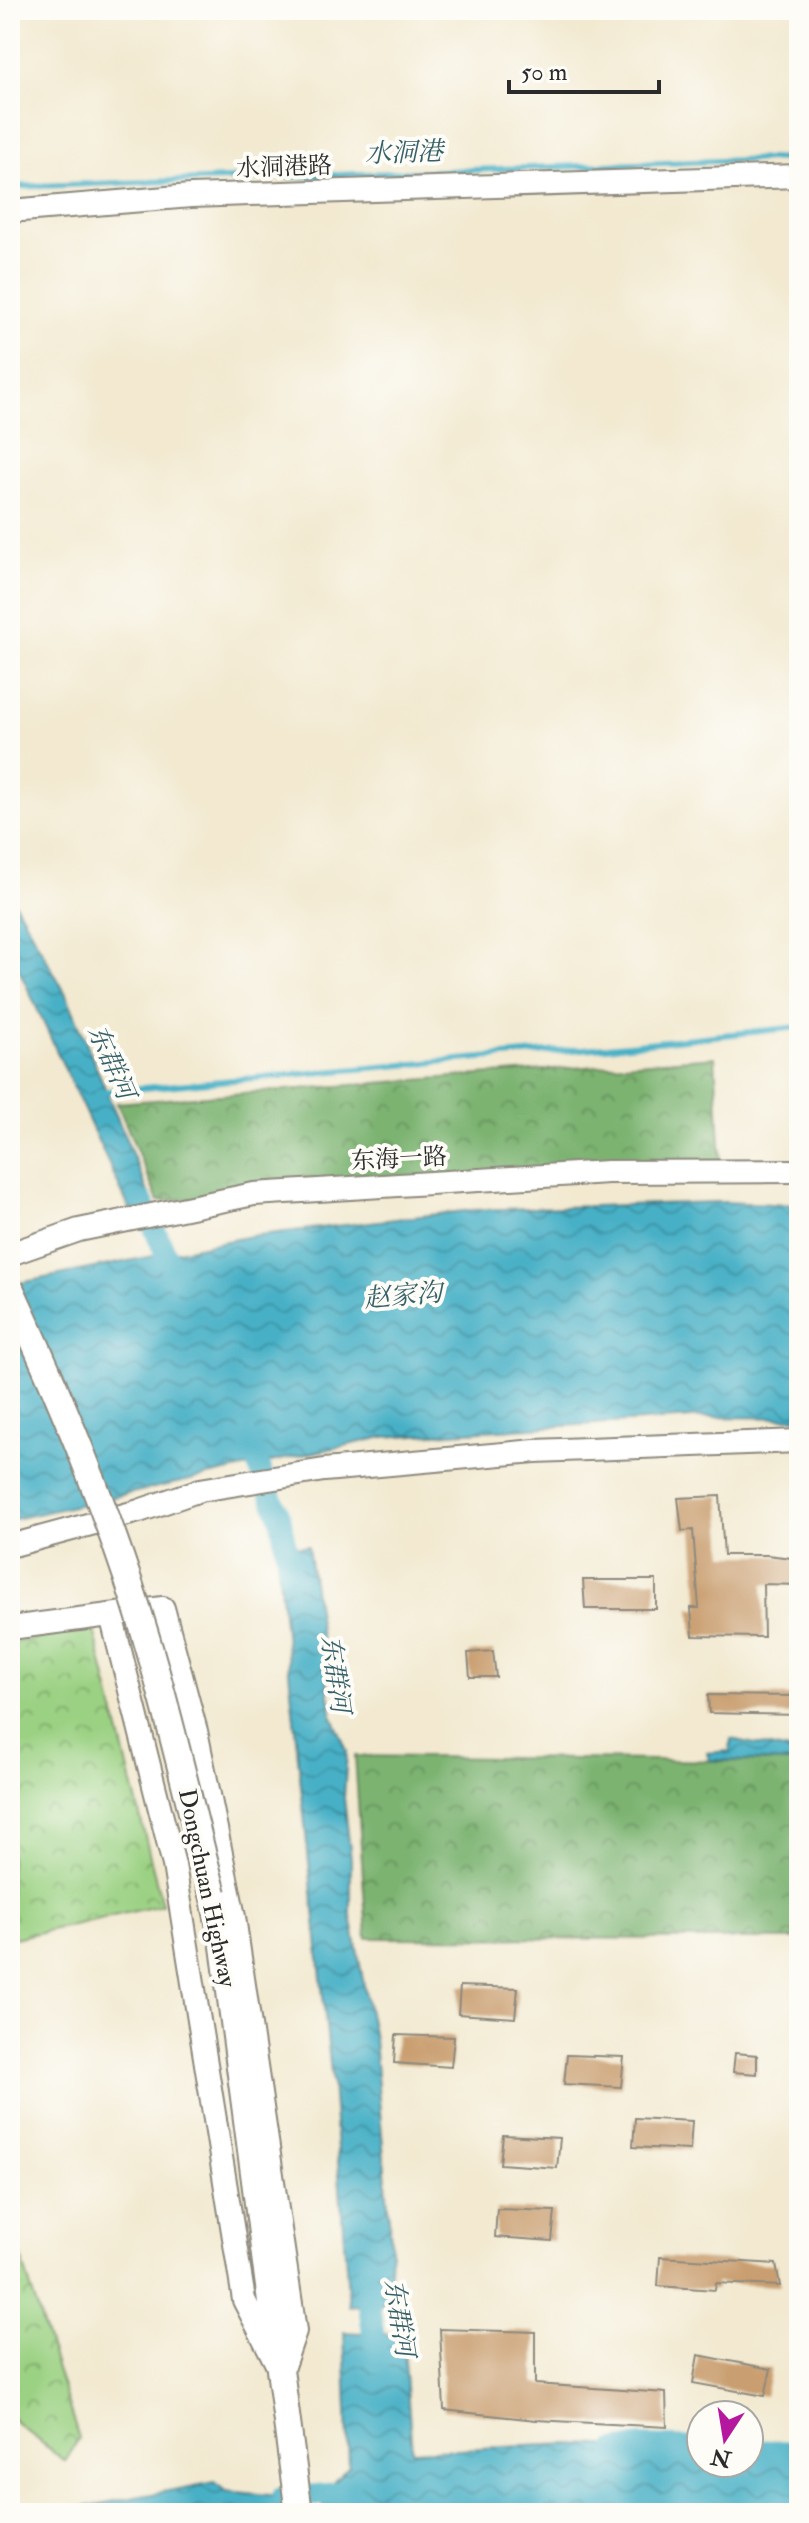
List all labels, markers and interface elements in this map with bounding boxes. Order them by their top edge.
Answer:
scale bar [509,44,659,94]
text: 50 m [521,57,568,88]
water label: 水洞港 [364,136,447,170]
street label: 水洞港路 [235,150,333,184]
water label: 东群河 [81,1020,143,1108]
street label: 东海一路 [350,1141,448,1177]
water label: 赵家沟 [363,1276,447,1315]
water label: 东群河 [314,1633,357,1719]
street label: Dongchuan Highway [171,1786,243,1991]
water label: 东群河 [377,2277,422,2363]
north arrow [685,2399,765,2479]
text: N [708,2442,735,2474]

